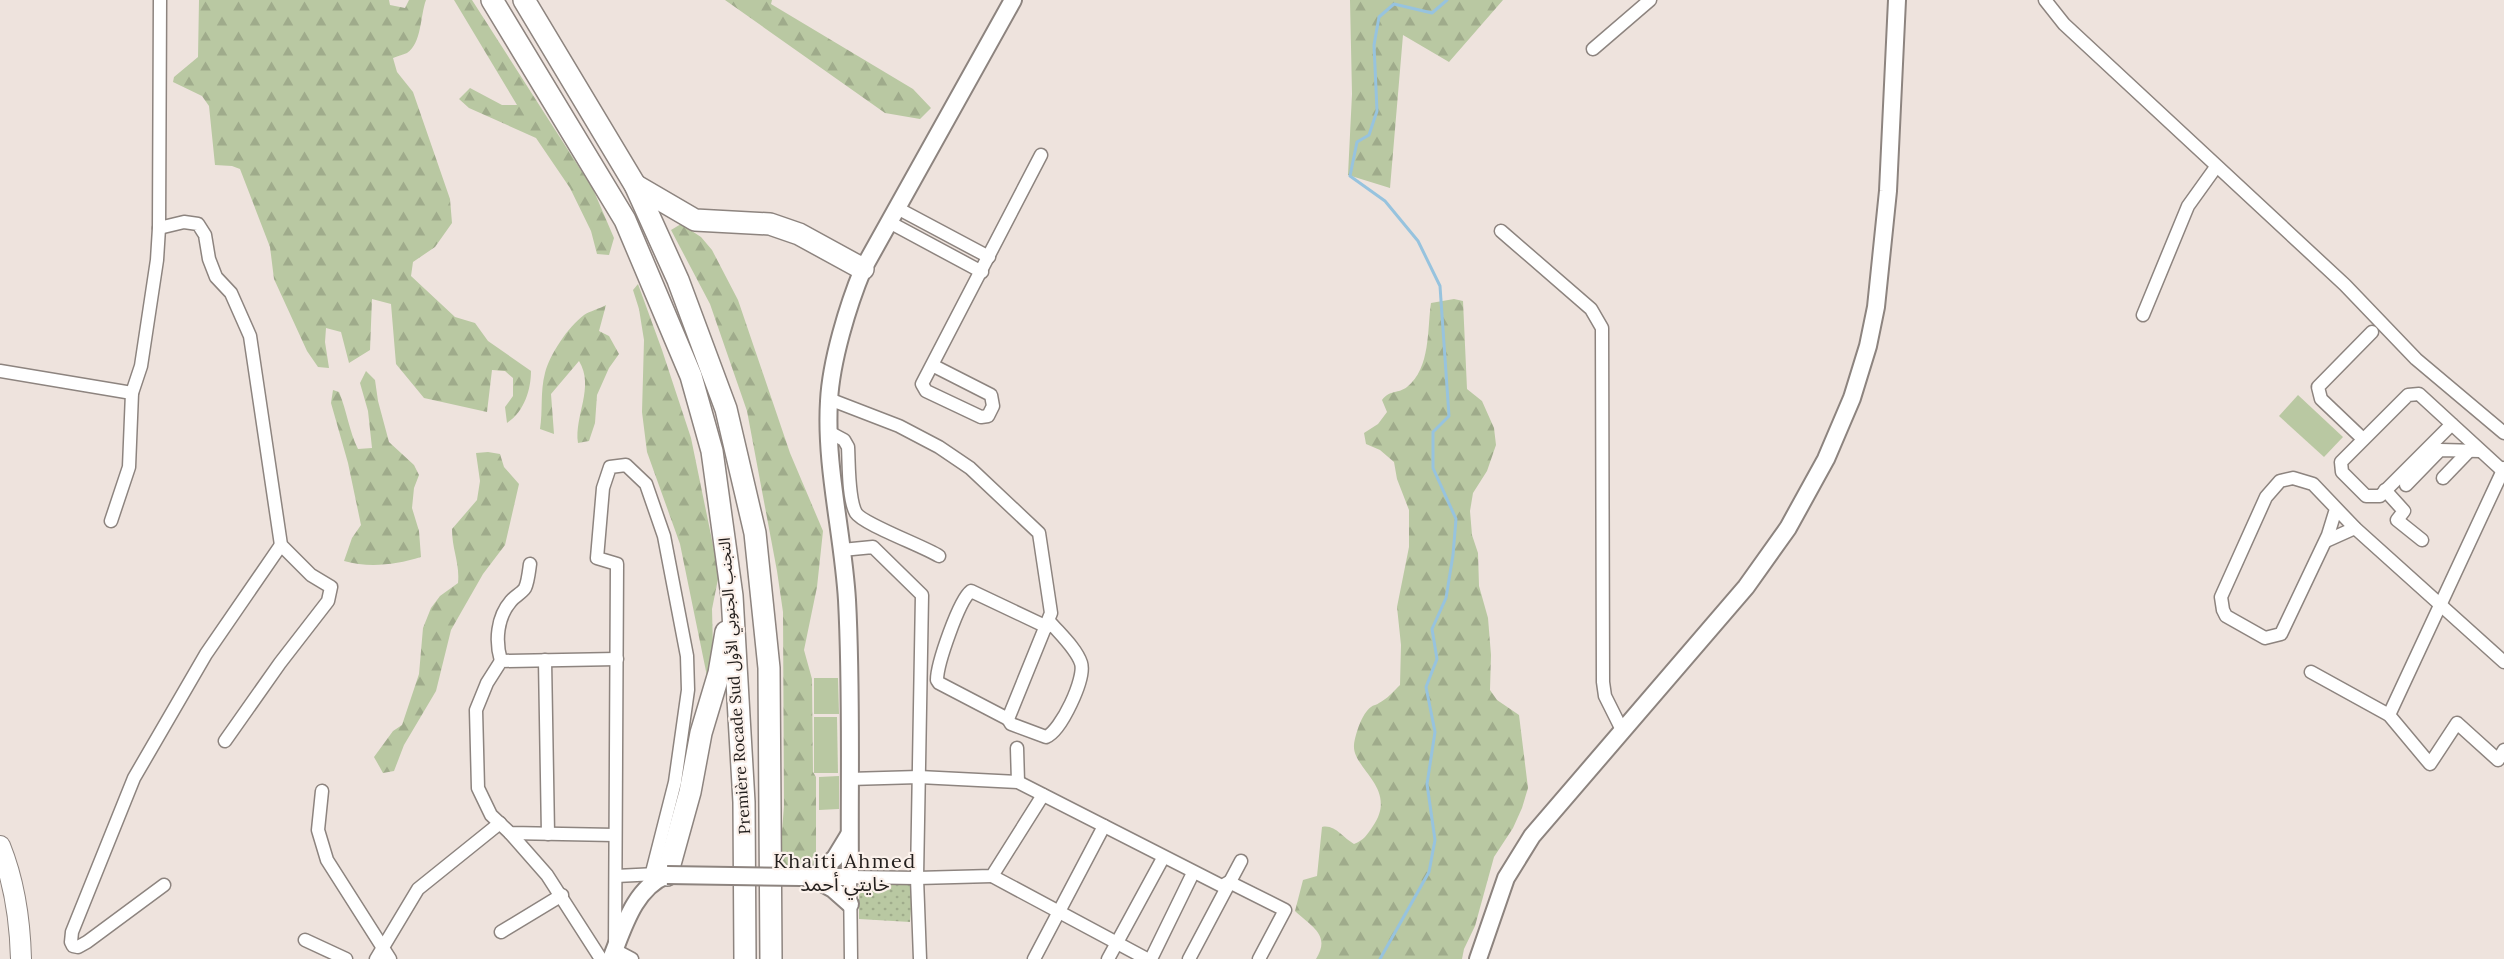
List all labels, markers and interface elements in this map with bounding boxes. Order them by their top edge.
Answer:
street label: Première Rocade Sud التجنب الجنوبي الأول [714,537,757,835]
district label: Khaiti Ahmed خايتي أحمد [773,848,917,900]

